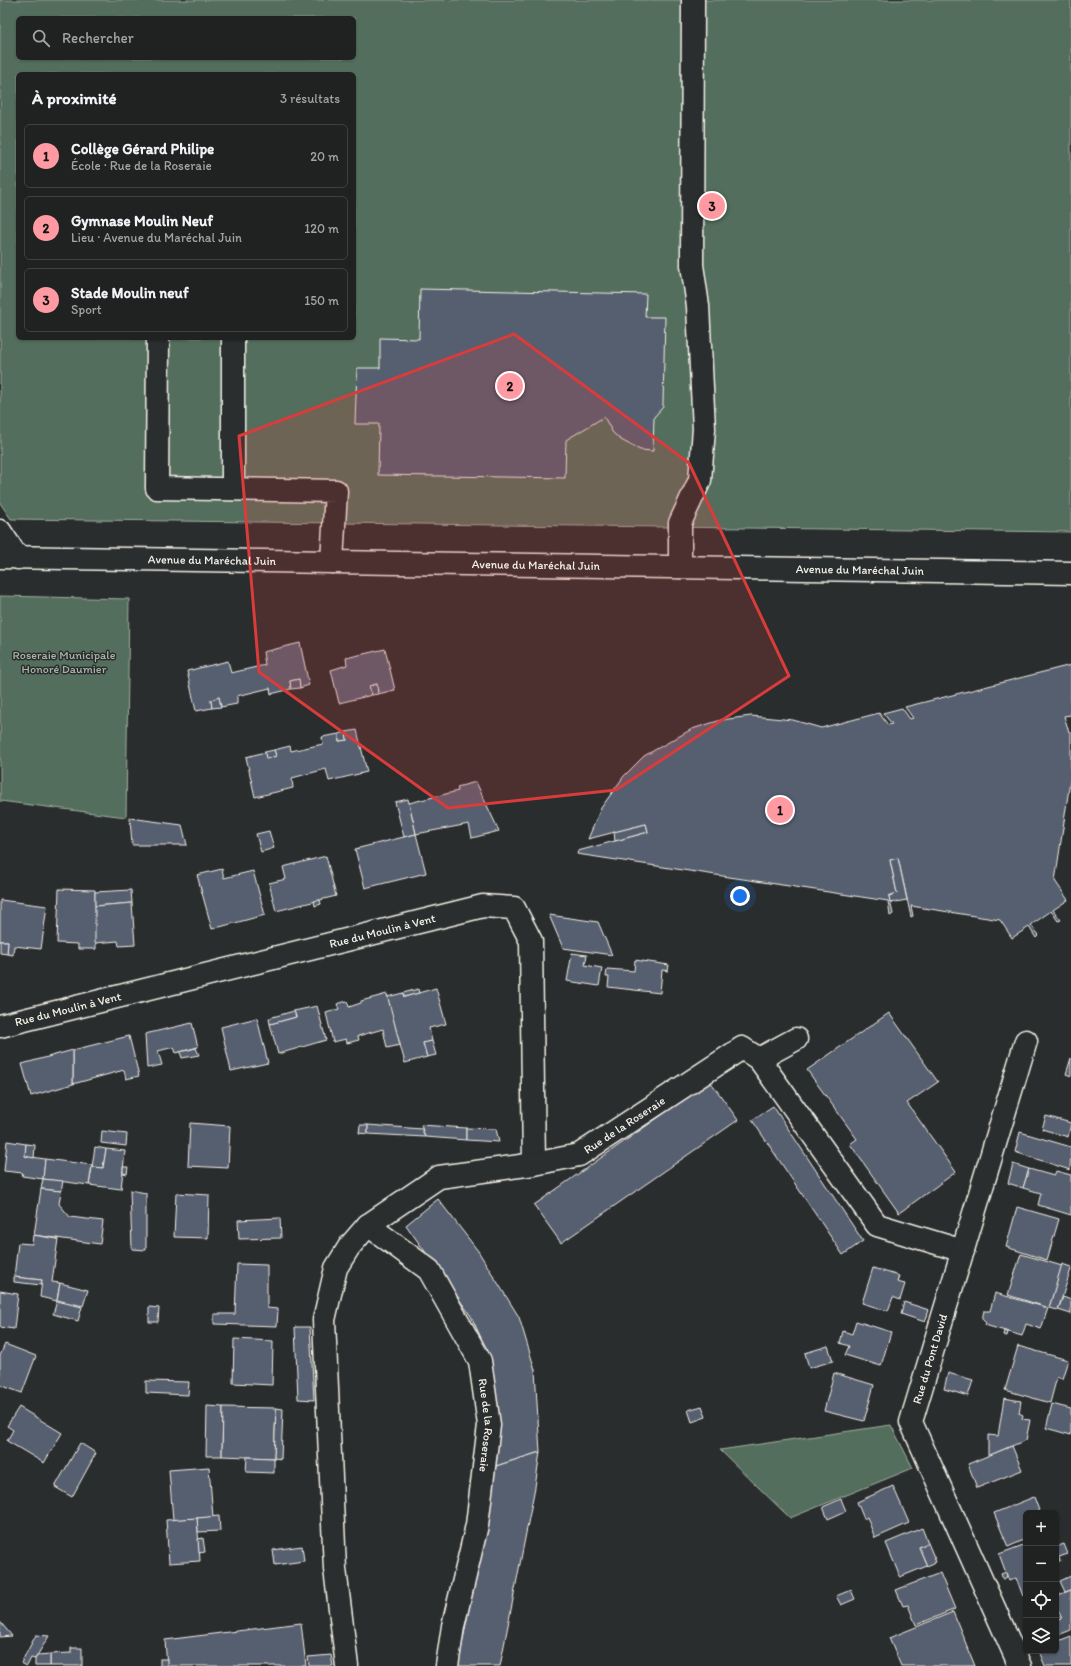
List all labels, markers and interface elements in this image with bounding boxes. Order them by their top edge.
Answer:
search box [16,16,356,60]
icon: search [30,27,52,49]
text: Rechercher [62,29,134,47]
text: À proximité [32,88,117,108]
text: 3 résultats [280,91,340,106]
text: Collège Gérard Philipe [71,140,214,158]
text: 1 [43,149,49,164]
text: 20 m [310,149,339,164]
text: École · Rue de la Roseraie [71,158,212,173]
pin: 3 [699,191,725,221]
text: Gymnase Moulin Neuf [71,212,213,230]
text: 2 [43,221,49,236]
text: 120 m [304,221,339,236]
text: Lieu · Avenue du Maréchal Juin [71,230,242,245]
text: Stade Moulin neuf [71,284,189,302]
text: 3 [42,293,50,308]
text: 150 m [304,293,339,308]
text: Sport [71,302,102,317]
pin: 2 [497,371,523,401]
street label: Avenue du Maréchal Juin [148,552,277,568]
street label: Avenue du Maréchal Juin [472,557,601,573]
street label: Avenue du Maréchal Juin [796,562,925,578]
park label: Roseraie Municipale Honoré Daumier [13,648,116,676]
pin: 1 [767,795,793,825]
your location [730,886,750,906]
street label: Rue du Moulin à Vent [328,911,437,951]
street label: Rue du Moulin à Vent [13,989,123,1029]
street label: Rue de la Roseraie [581,1093,668,1157]
street label: Rue du Pont David [910,1312,950,1406]
street label: Rue de la Roseraie [476,1378,496,1473]
map controls [1023,1510,1059,1654]
button: + [1023,1510,1059,1546]
button: − [1023,1546,1059,1582]
button: locate [1023,1582,1059,1618]
button: layers [1023,1618,1059,1654]

